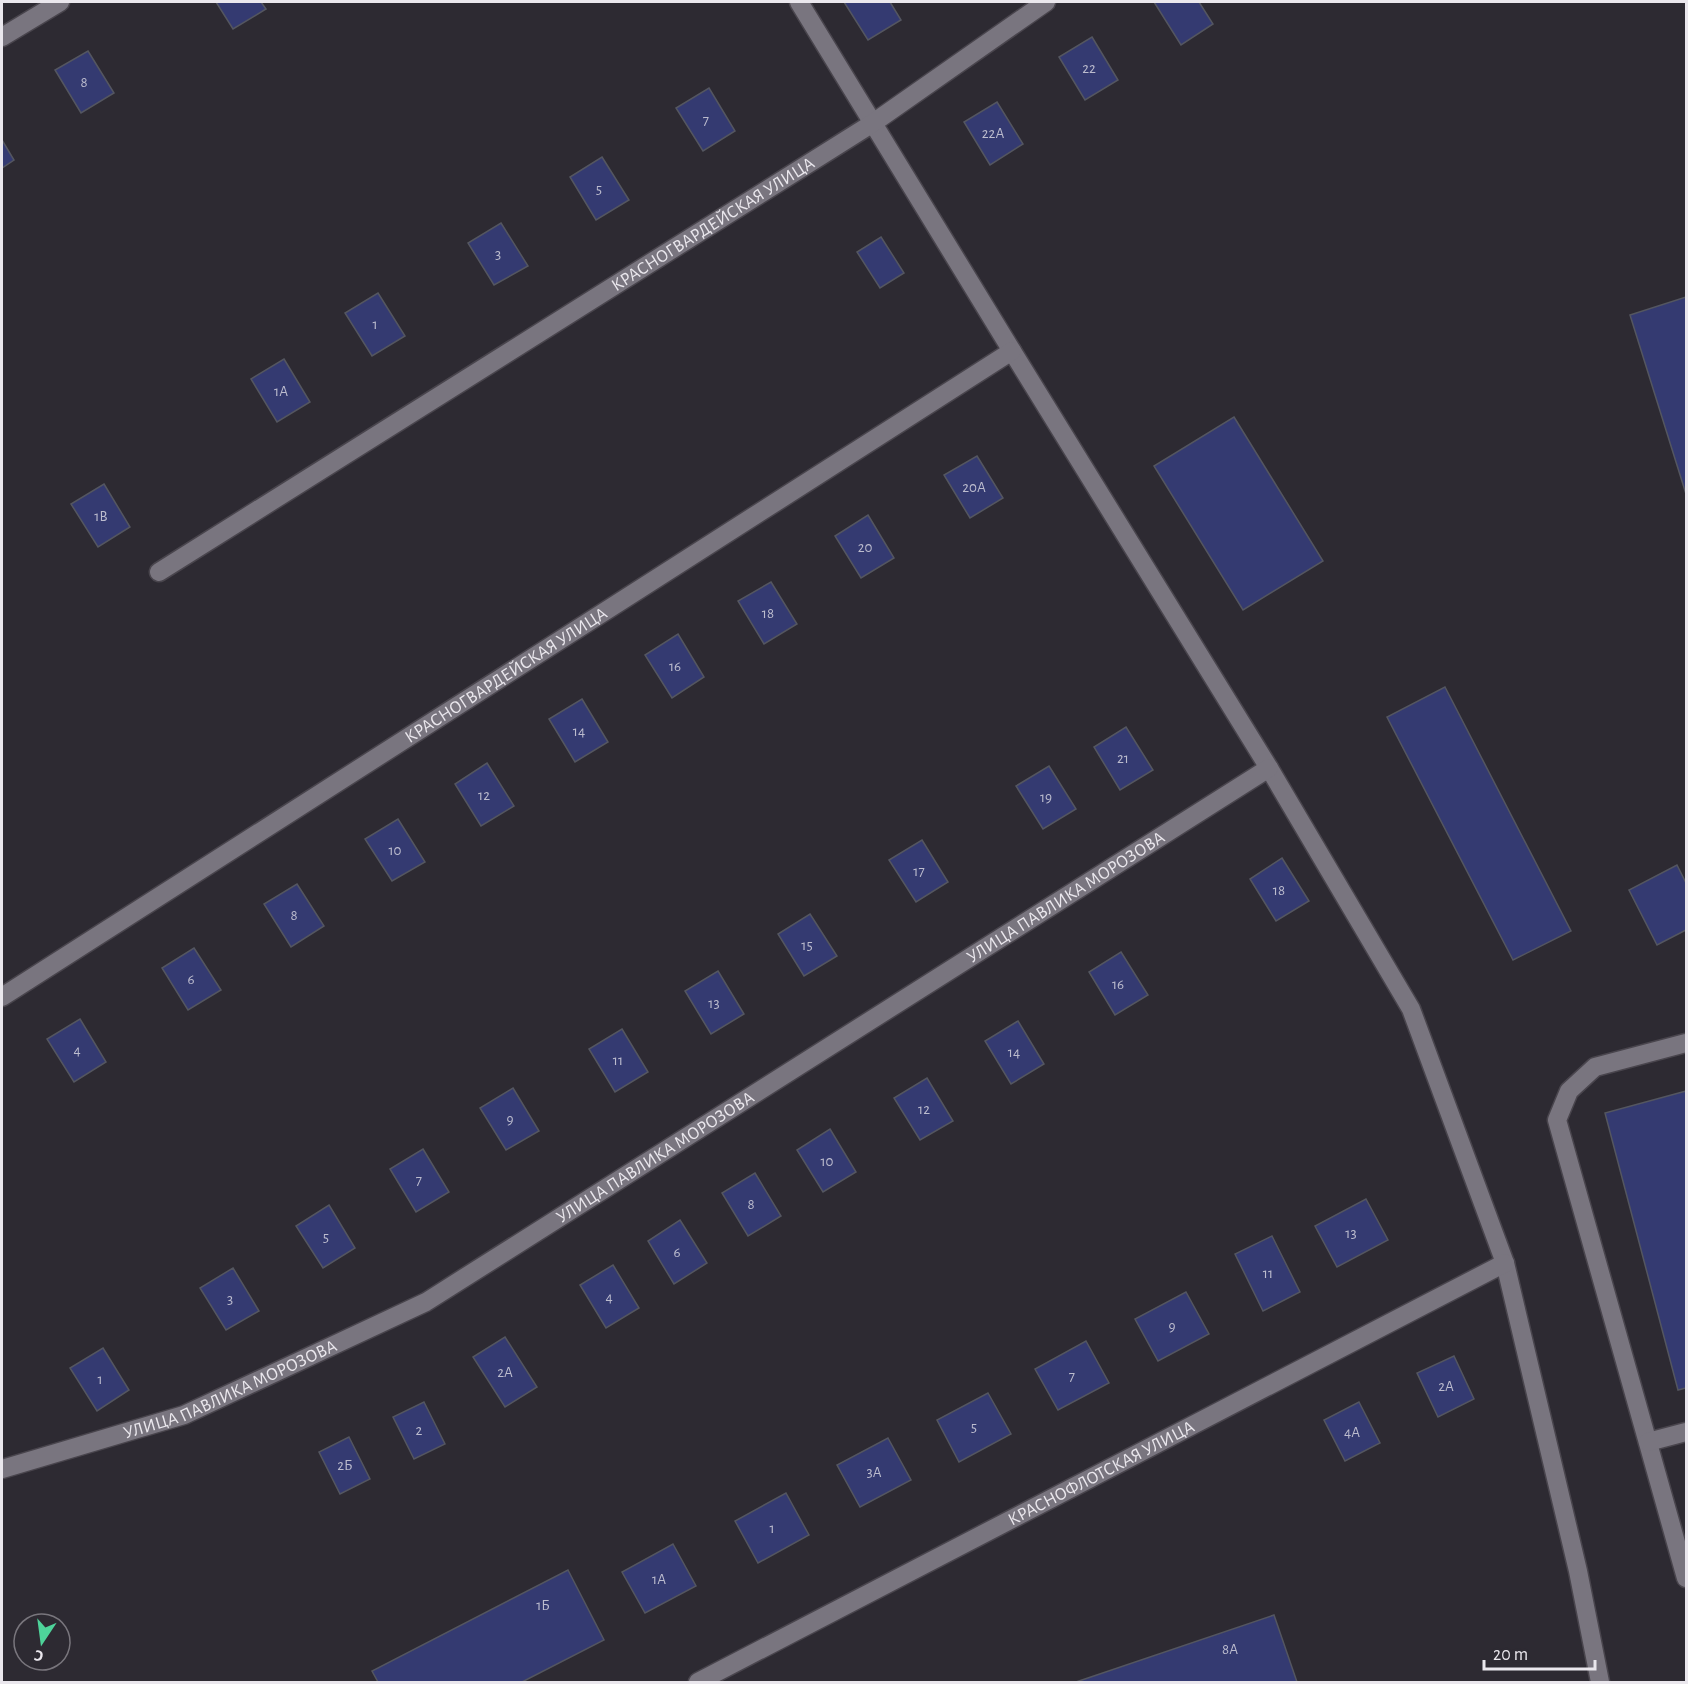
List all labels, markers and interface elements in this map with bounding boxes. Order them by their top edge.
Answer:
house number: 22 [1082,61,1096,76]
house number: 8 [80,75,88,90]
house number: 7 [703,113,709,128]
house number: 22А [982,126,1004,141]
street label: КРАСНОГВАРДЕЙСКАЯ УЛИЦА [608,154,818,295]
house number: 5 [596,182,602,197]
house number: 3 [495,247,501,262]
house number: 1 [372,317,378,332]
house number: 1А [274,384,288,399]
house number: 20А [962,480,986,495]
house number: 1В [94,509,108,524]
house number: 20 [858,540,872,555]
street label: КРАСНОГВАРДЕЙСКАЯ УЛИЦА [402,604,611,747]
house number: 18 [762,606,774,621]
house number: 16 [669,659,681,674]
house number: 14 [573,724,585,739]
house number: 21 [1117,751,1129,766]
house number: 12 [478,788,490,803]
house number: 19 [1040,790,1052,805]
street label: УЛИЦА ПАВЛИКА МОРОЗОВА [964,828,1168,967]
house number: 10 [388,843,402,858]
house number: 17 [913,864,925,879]
house number: 18 [1273,883,1285,898]
house number: 8 [290,908,298,923]
house number: 15 [801,938,813,953]
house number: 6 [187,972,195,987]
house number: 16 [1112,977,1124,992]
house number: 13 [708,996,720,1011]
house number: 4 [73,1043,81,1058]
house number: 14 [1008,1045,1020,1060]
house number: 11 [613,1053,623,1068]
street label: УЛИЦА ПАВЛИКА МОРОЗОВА [554,1088,758,1227]
house number: 12 [918,1102,930,1117]
house number: 9 [506,1112,514,1127]
house number: 10 [820,1154,834,1169]
house number: 7 [416,1173,422,1188]
house number: 8 [747,1197,755,1212]
house number: 13 [1345,1226,1357,1241]
house number: 5 [323,1230,329,1245]
house number: 6 [673,1245,681,1260]
house number: 11 [1263,1266,1273,1281]
house number: 4 [605,1290,613,1305]
house number: 3 [227,1292,233,1307]
house number: 9 [1168,1319,1176,1334]
street label: УЛИЦА ПАВЛИКА МОРОЗОВА [121,1337,340,1442]
house number: 2А [497,1365,513,1380]
house number: 7 [1069,1369,1075,1384]
house number: 1 [97,1372,103,1387]
house number: 2А [1438,1379,1454,1394]
street label: КРАСНОФЛОТСКАЯ УЛИЦА [1005,1418,1198,1529]
house number: 5 [971,1420,977,1435]
house number: 2 [416,1423,423,1438]
house number: 4А [1344,1425,1360,1440]
house number: 2Б [337,1458,353,1473]
house number: 3А [866,1465,882,1480]
house number: 1 [769,1521,775,1536]
house number: 1А [652,1572,666,1587]
house number: 1Б [536,1598,550,1613]
north arrow [12,1612,72,1672]
scale bar [1484,1633,1595,1671]
house number: 8А [1222,1642,1238,1657]
text: 20 m [1493,1646,1528,1664]
text: С [33,1647,45,1664]

